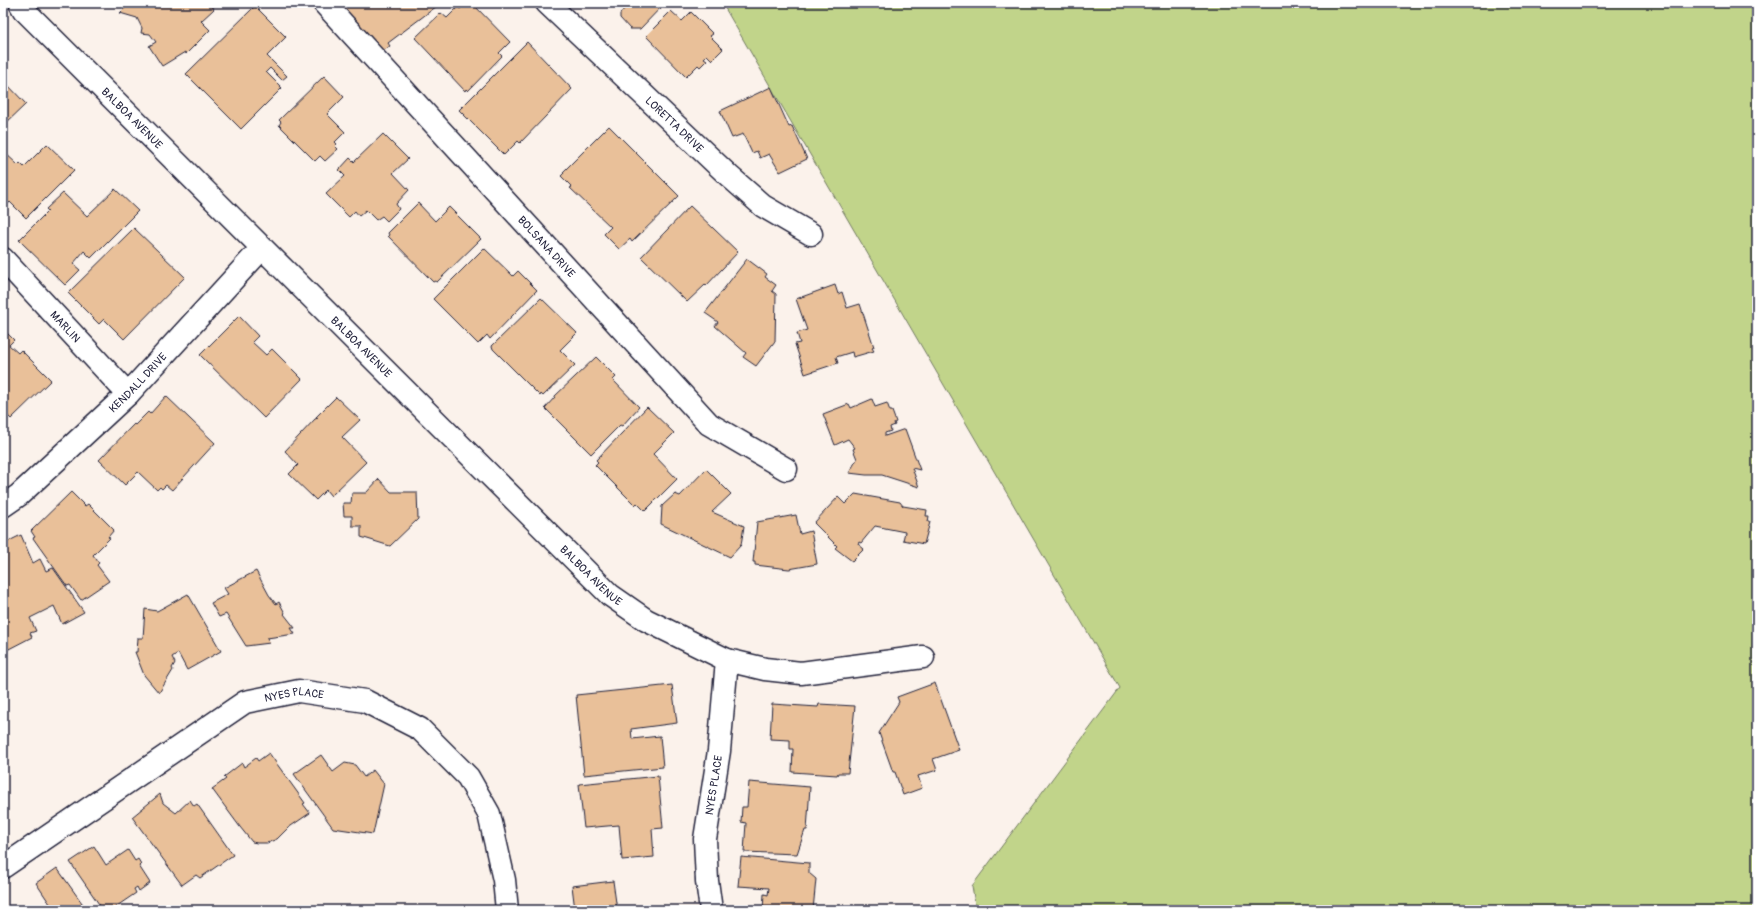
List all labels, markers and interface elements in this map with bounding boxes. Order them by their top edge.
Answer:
street label: BALBOA AVENUE [99,85,165,152]
street label: LORETTA DRIVE [642,94,706,156]
street label: BOLSANA DRIVE [515,213,578,280]
street label: MARLIN [47,308,83,345]
street label: BALBOA AVENUE [328,314,395,381]
street label: KENDALL DRIVE [106,350,170,415]
street label: BALBOA AVENUE [557,543,625,609]
street label: NYES PLACE [263,685,325,705]
street label: NYES PLACE [703,754,725,816]

